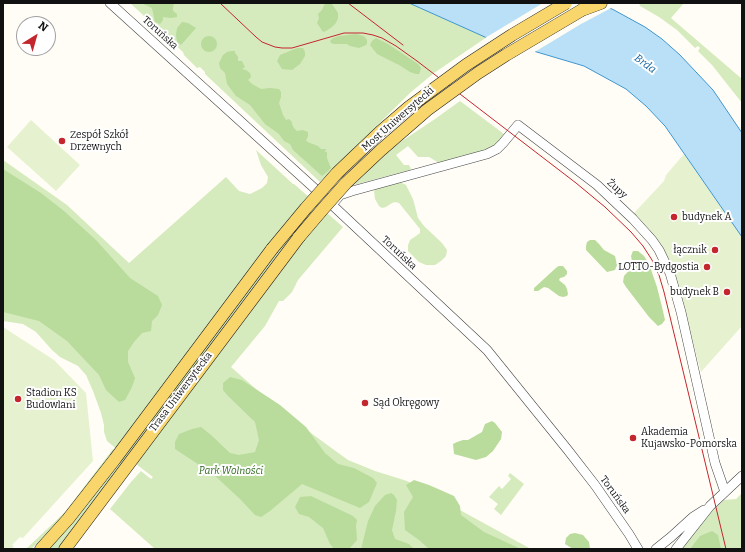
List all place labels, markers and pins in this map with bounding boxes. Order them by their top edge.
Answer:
place label: Zespół Szkół Drzewnych [70,129,129,152]
marker: Zespół Szkół Drzewnych [57,136,67,146]
place label: budynek A [682,211,732,223]
marker: budynek A [669,212,679,222]
place label: łącznik [673,244,707,256]
marker: łącznik [710,245,720,255]
place label: LOTTO-Bydgostia [618,261,699,273]
marker: LOTTO-Bydgostia [702,262,712,272]
place label: budynek B [670,286,719,298]
marker: budynek B [722,287,732,297]
place label: Stadion KS Budowlani [26,387,77,410]
marker: Stadion KS Budowlani [13,394,23,404]
place label: Sąd Okręgowy [373,397,439,409]
marker: Sąd Okręgowy [360,398,370,408]
place label: Akademia Kujawsko-Pomorska [641,426,737,450]
marker: Akademia Kujawsko-Pomorska [628,433,638,443]

